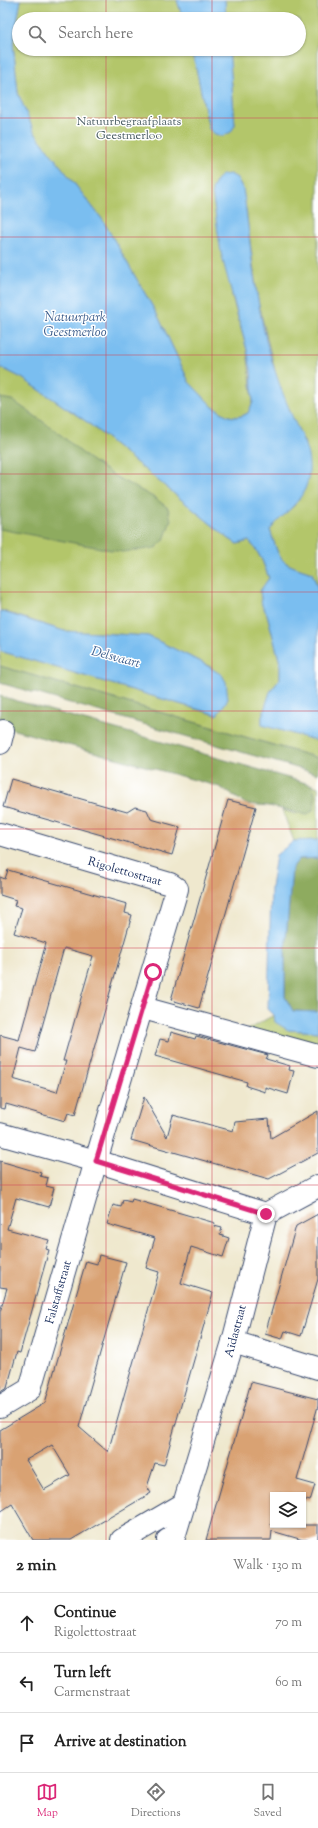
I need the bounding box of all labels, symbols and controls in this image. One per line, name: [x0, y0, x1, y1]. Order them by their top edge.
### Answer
search box: [12, 12, 306, 56]
icon: search: [26, 23, 48, 45]
text: Search here: [58, 24, 133, 45]
park label: Natuurbegraafplaats Geestmerloo: [77, 113, 182, 145]
water label: Natuurpark Geestmerloo: [44, 309, 107, 342]
water label: Delsvaart: [89, 643, 142, 673]
street label: Rigolettostraat: [86, 853, 164, 891]
route start: [144, 963, 162, 981]
route end: [257, 1205, 275, 1223]
street label: Falstaffstraat: [41, 1258, 77, 1326]
street label: Aïdastraat: [220, 1303, 252, 1360]
map controls: [270, 1492, 306, 1528]
button: layers: [270, 1492, 306, 1528]
text: 2 min: [16, 1554, 57, 1578]
text: Walk · 130 m: [233, 1557, 302, 1575]
text: Continue: [54, 1603, 116, 1624]
icon: ahead: [16, 1612, 38, 1634]
text: 70 m: [275, 1614, 302, 1632]
text: Rigolettostraat: [54, 1624, 137, 1642]
text: Turn left: [54, 1663, 111, 1684]
icon: left: [16, 1672, 38, 1694]
text: 60 m: [275, 1674, 302, 1692]
text: Carmenstraat: [54, 1684, 130, 1702]
icon: arrive: [16, 1732, 38, 1754]
text: Arrive at destination: [54, 1732, 187, 1753]
tab: Map: [36, 1781, 58, 1821]
tab: Directions: [131, 1781, 181, 1821]
tab: Saved: [253, 1781, 282, 1821]

